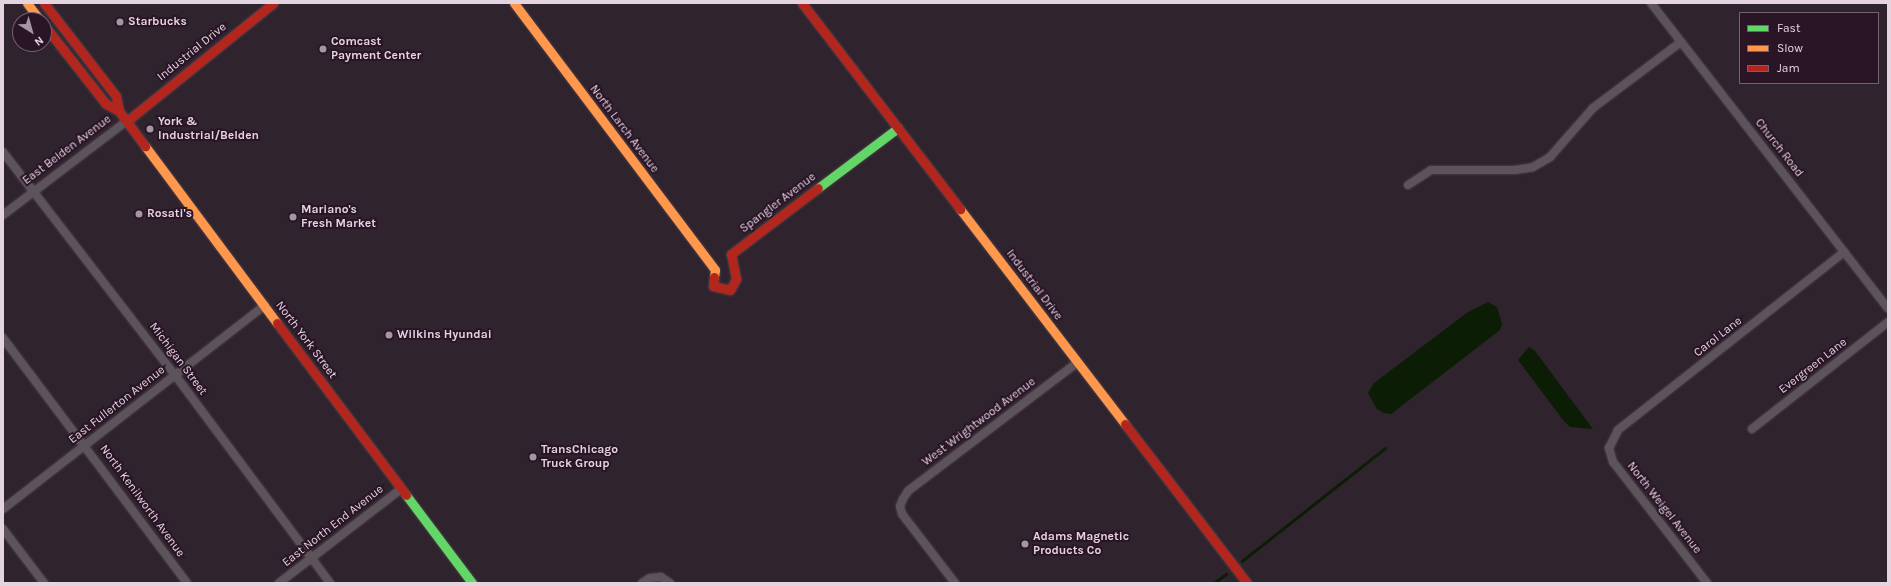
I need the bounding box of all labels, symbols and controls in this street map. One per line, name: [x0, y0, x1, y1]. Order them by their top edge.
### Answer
north arrow: [12, 12, 52, 52]
legend: [1739, 12, 1879, 84]
place label: Starbucks: [128, 15, 187, 29]
marker: Starbucks: [115, 17, 125, 27]
street label: Industrial Drive: [155, 20, 229, 84]
text: Fast: [1777, 21, 1800, 35]
text: N: [32, 34, 46, 49]
place label: Comcast Payment Center: [331, 35, 421, 63]
text: Slow: [1777, 41, 1803, 55]
marker: Comcast Payment Center: [318, 44, 328, 54]
text: Jam: [1777, 61, 1800, 75]
street label: North Larch Avenue: [586, 82, 662, 176]
street label: East Belden Avenue: [20, 112, 114, 188]
place label: York & Industrial/Belden: [158, 115, 259, 143]
street label: Church Road: [1752, 116, 1806, 180]
marker: York & Industrial/Belden: [145, 124, 155, 134]
street label: Spangler Avenue: [737, 170, 819, 236]
place label: Mariano's Fresh Market: [301, 203, 376, 231]
place label: Rosati's: [147, 207, 192, 221]
marker: Rosati's: [134, 209, 144, 219]
marker: Mariano's Fresh Market: [288, 212, 298, 222]
street label: Industrial Drive: [1003, 247, 1065, 323]
street label: North York Street: [272, 299, 340, 381]
street label: Carol Lane: [1691, 314, 1745, 360]
street label: Michigan Street: [146, 320, 210, 398]
place label: Wilkins Hyundai: [397, 328, 492, 342]
marker: Wilkins Hyundai: [384, 330, 394, 340]
street label: Evergreen Lane: [1776, 335, 1850, 397]
street label: East Fullerton Avenue: [66, 363, 168, 447]
street label: West Wrightwood Avenue: [919, 375, 1039, 469]
street label: North Kenilworth Avenue: [96, 442, 188, 560]
place label: TransChicago Truck Group: [541, 443, 618, 471]
marker: TransChicago Truck Group: [528, 452, 538, 462]
street label: North Weigel Avenue: [1624, 459, 1704, 557]
street label: East North End Avenue: [280, 482, 386, 570]
place label: Adams Magnetic Products Co: [1033, 530, 1129, 558]
marker: Adams Magnetic Products Co: [1020, 539, 1030, 549]

